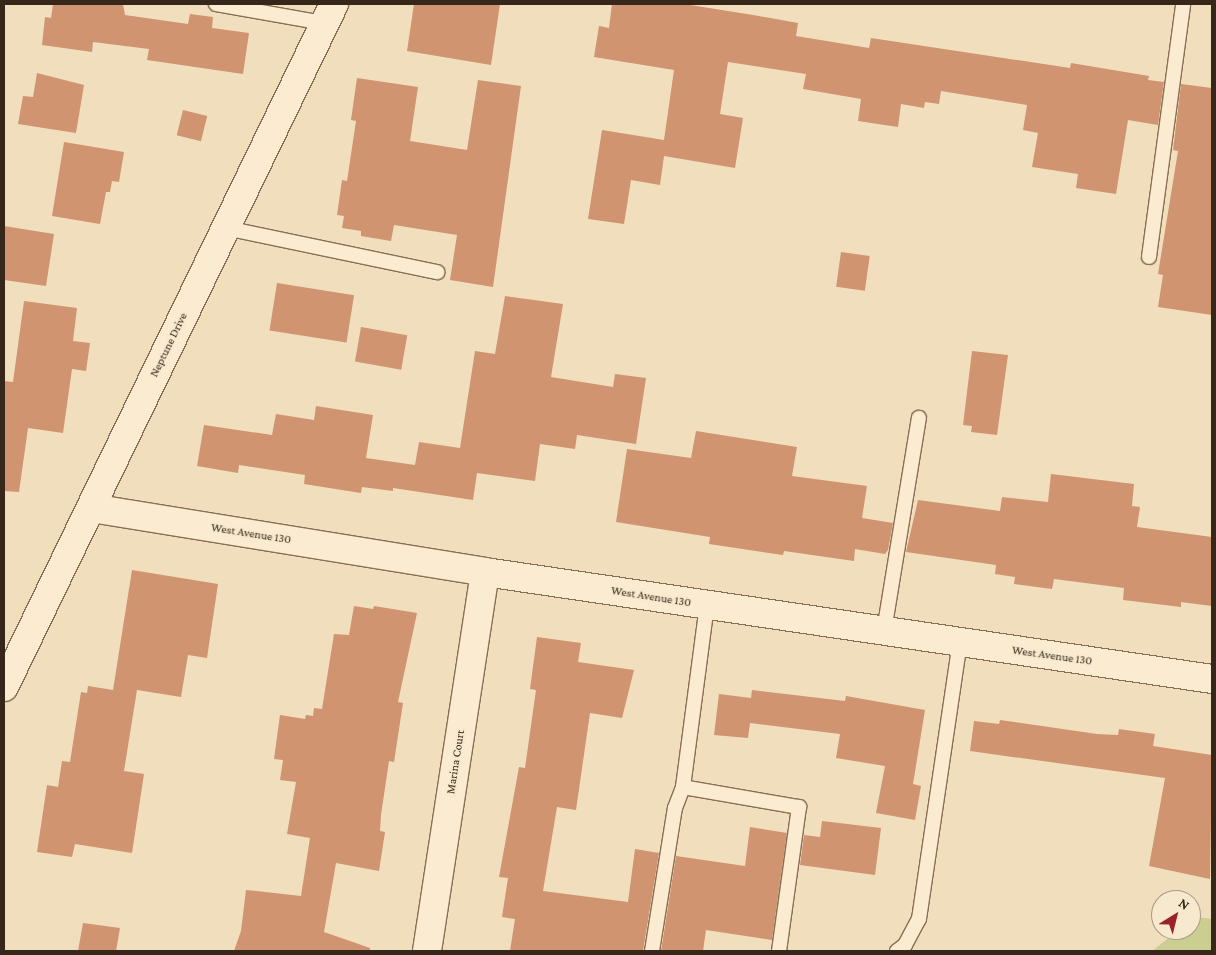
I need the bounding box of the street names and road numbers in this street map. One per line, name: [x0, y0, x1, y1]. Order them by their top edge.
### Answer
street label: Neptune Drive: [147, 310, 191, 380]
street label: West Avenue 130: [210, 521, 292, 547]
street label: West Avenue 130: [610, 584, 692, 610]
street label: West Avenue 130: [1011, 643, 1093, 669]
street label: Marina Court: [444, 729, 468, 795]

